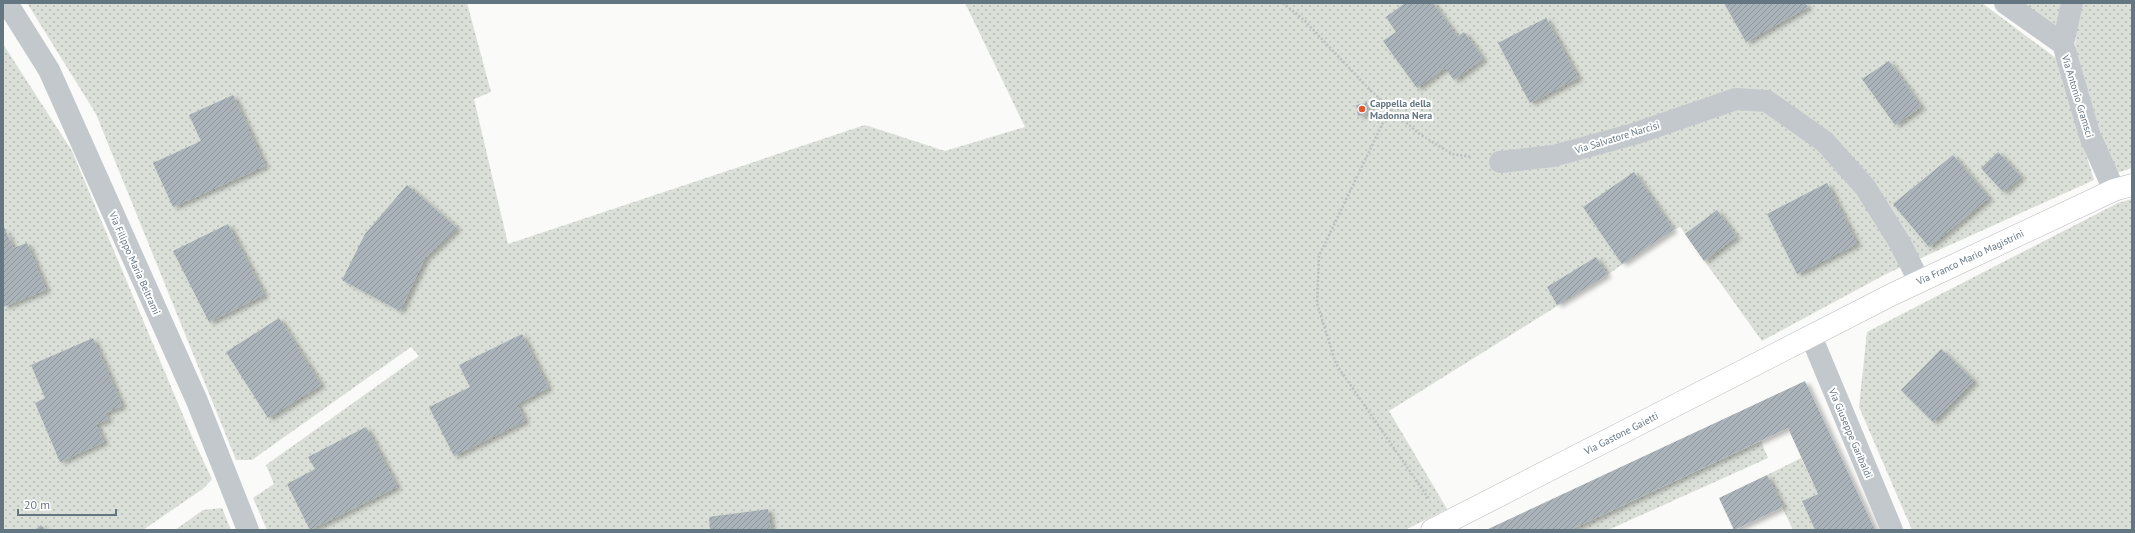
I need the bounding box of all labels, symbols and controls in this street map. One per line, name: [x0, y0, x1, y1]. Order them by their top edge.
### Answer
street label: Via Antonio Gramsci: [2058, 52, 2096, 139]
place label: Cappella della Madonna Nera: [1370, 97, 1432, 122]
marker: Cappella della Madonna Nera: [1357, 104, 1367, 114]
street label: Via Salvatore Narcisi: [1572, 118, 1661, 157]
street label: Via Filippo Maria Beltrami: [106, 209, 163, 317]
street label: Via Franco Mario Magistrini: [1914, 227, 2026, 288]
street label: Via Giuseppe Garibaldi: [1825, 385, 1875, 480]
street label: Via Gastone Gaietti: [1581, 409, 1660, 458]
scale bar: [18, 491, 116, 517]
text: 20 m: [24, 497, 50, 512]

